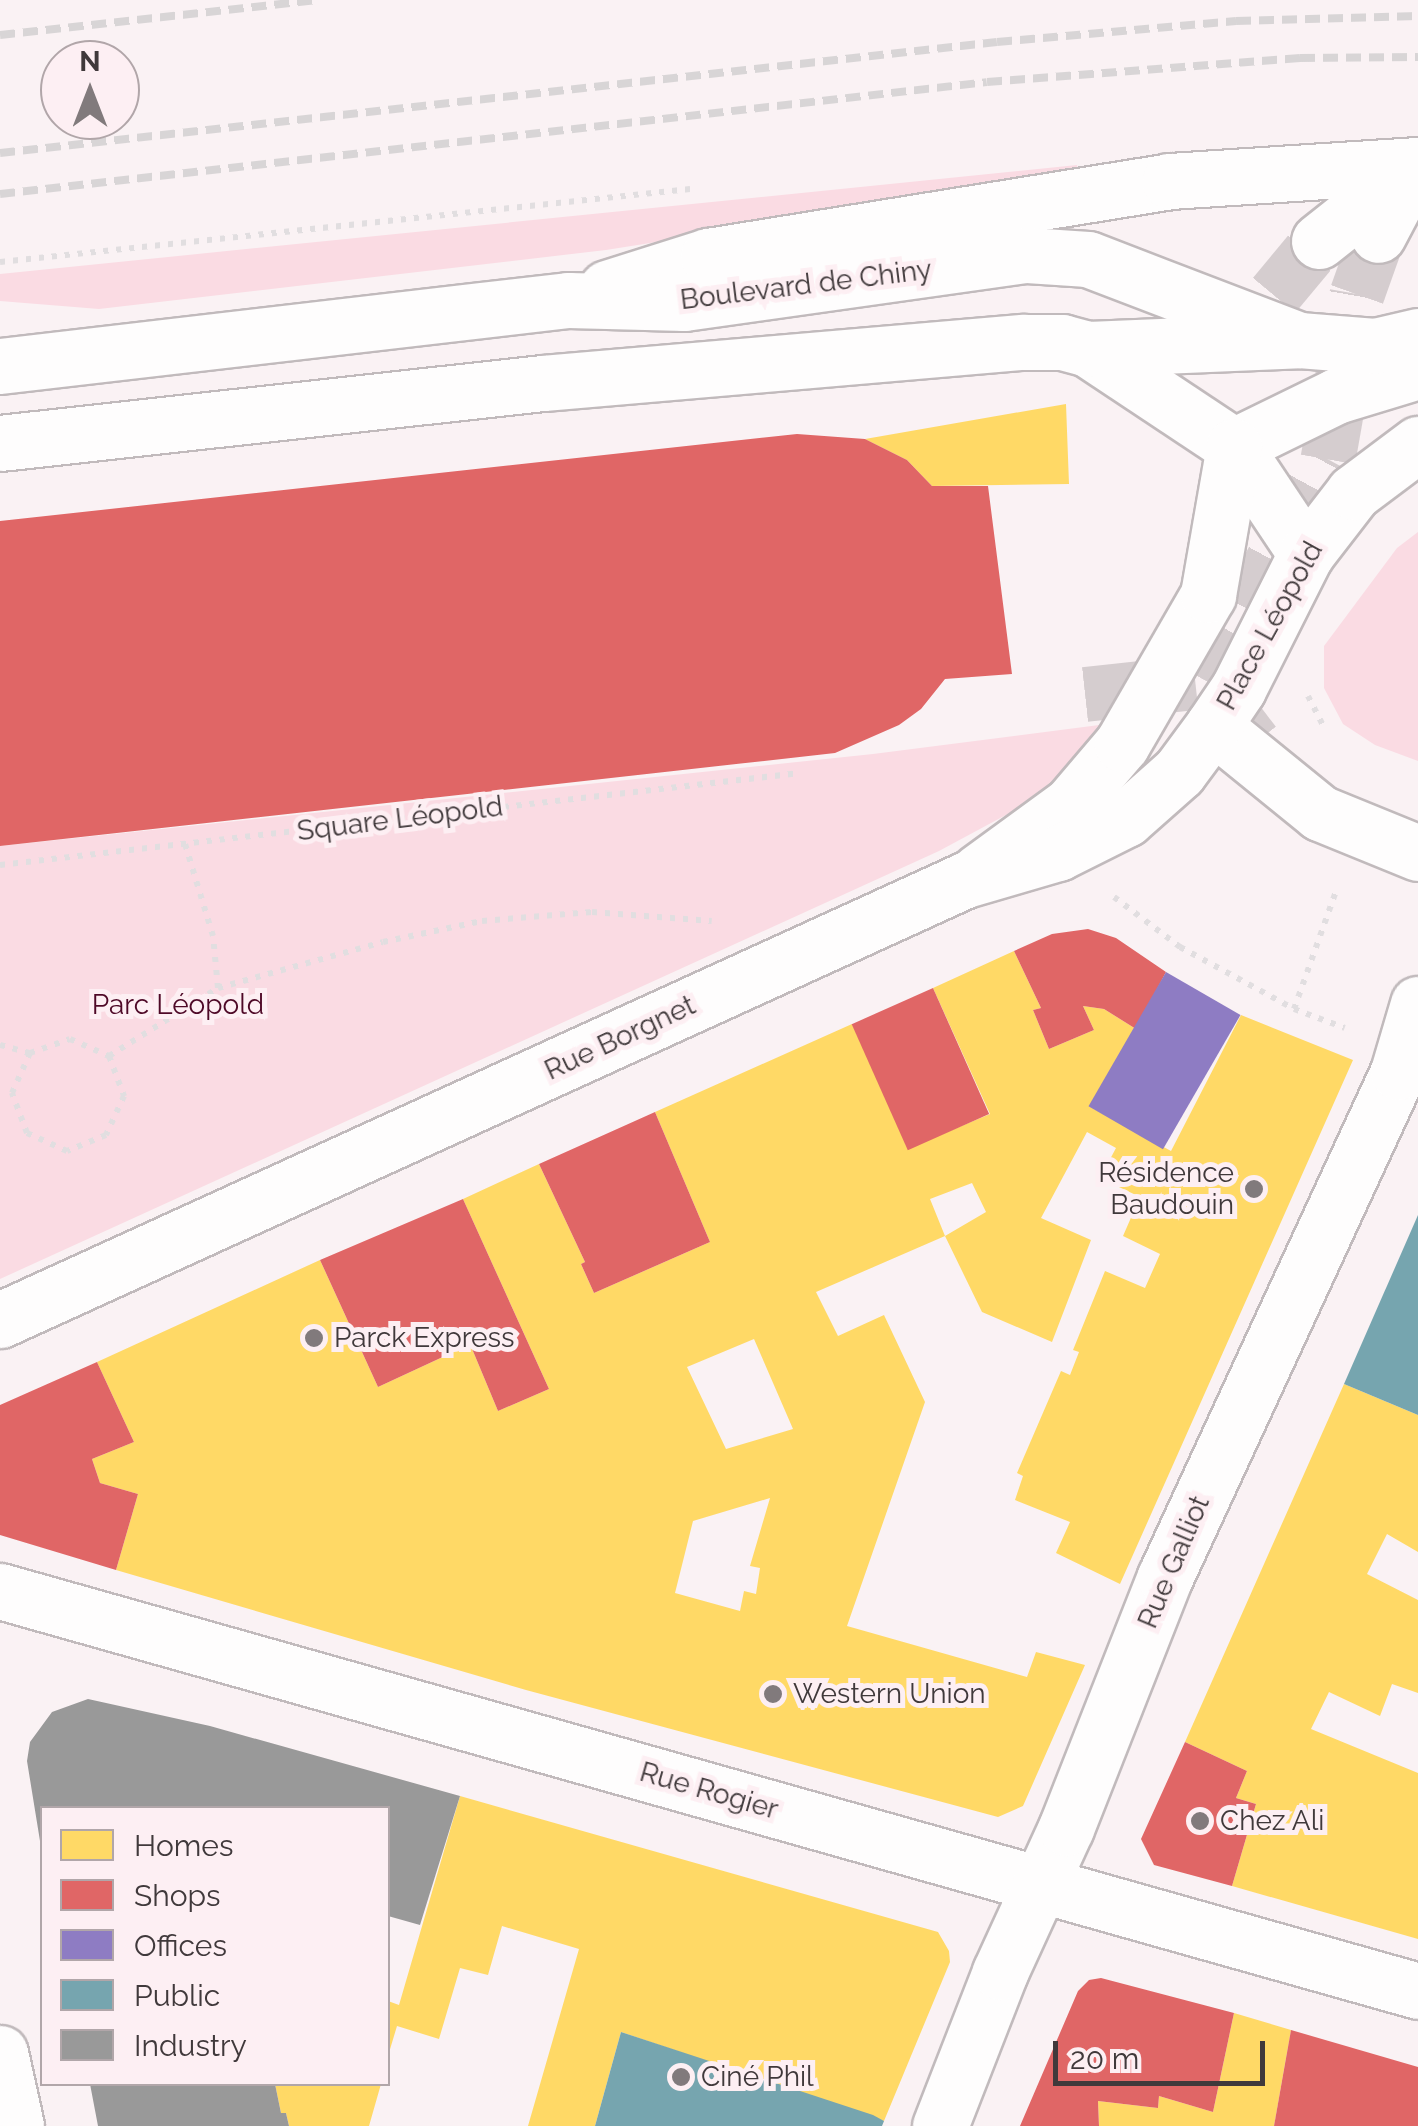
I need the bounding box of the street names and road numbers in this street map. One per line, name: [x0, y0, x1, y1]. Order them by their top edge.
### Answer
street label: Boulevard de Chiny: [678, 253, 934, 317]
street label: Place Léopold: [1210, 536, 1330, 716]
street label: Square Léopold: [295, 790, 505, 848]
street label: Rue Borgnet: [539, 988, 701, 1088]
street label: Rue Galliot: [1131, 1491, 1217, 1633]
street label: Rue Rogier: [636, 1755, 782, 1827]

